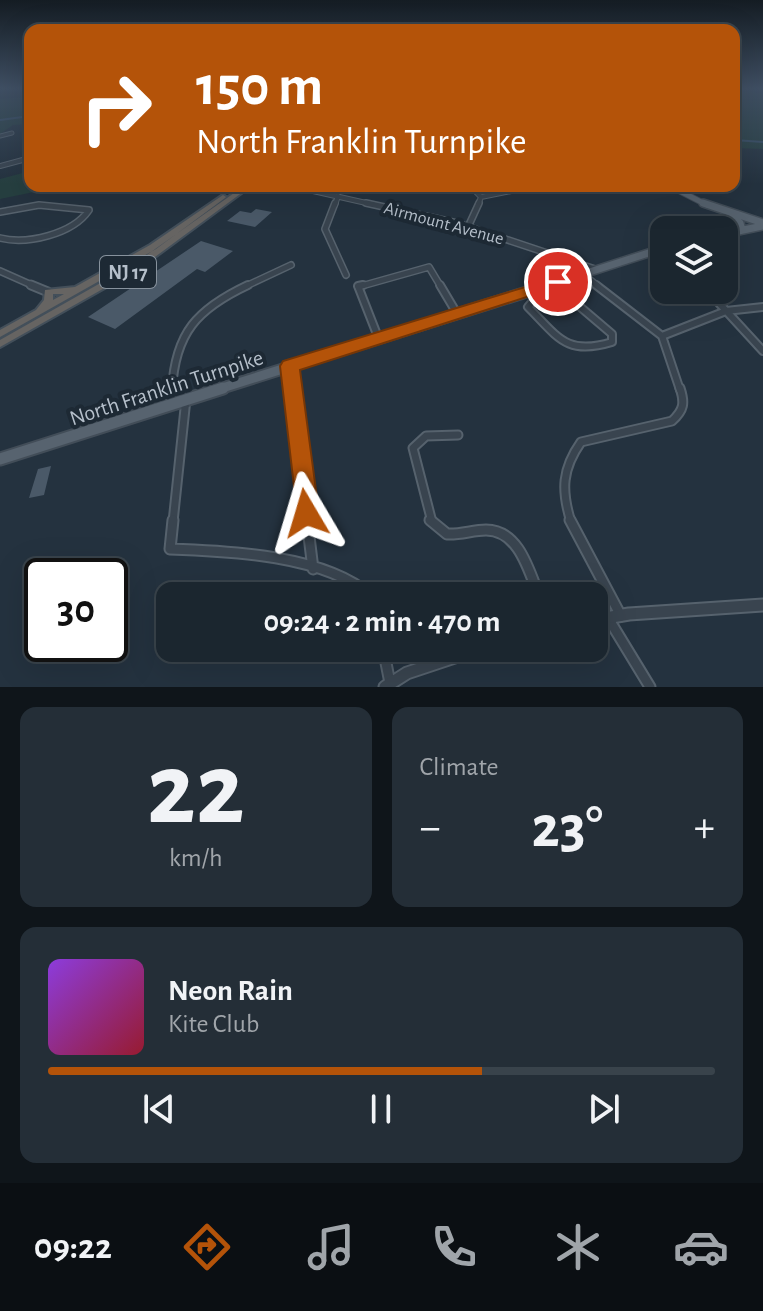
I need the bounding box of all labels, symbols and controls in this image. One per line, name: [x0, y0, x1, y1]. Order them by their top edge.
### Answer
icon: right: [64, 56, 168, 160]
text: 150 m: [196, 59, 323, 115]
text: North Franklin Turnpike: [196, 124, 527, 160]
street label: Airmount Avenue: [382, 199, 506, 249]
map controls: [650, 216, 738, 304]
button: layers: [650, 216, 738, 304]
pin: [524, 248, 592, 316]
road number: NJ 17: [100, 256, 156, 288]
icon: arrive: [536, 260, 580, 304]
street label: North Franklin Turnpike: [67, 346, 266, 430]
position arrow: [264, 471, 348, 555]
speed limit sign: 30: [24, 558, 128, 662]
text: 09:24 · 2 min · 470 m: [263, 607, 501, 637]
text: 22: [147, 739, 245, 843]
text: Climate: [420, 754, 498, 780]
text: 23°: [531, 798, 603, 858]
text: −: [420, 806, 441, 850]
text: +: [694, 806, 715, 850]
text: km/h: [169, 845, 223, 871]
text: Neon Rain: [168, 976, 293, 1006]
text: Kite Club: [168, 1011, 259, 1037]
icon: previous: [137, 1087, 181, 1131]
icon: pause: [359, 1087, 403, 1131]
icon: next: [582, 1087, 626, 1131]
icon: directions: [179, 1219, 235, 1275]
icon: music: [303, 1219, 359, 1275]
icon: phone: [426, 1219, 482, 1275]
icon: climate: [550, 1219, 606, 1275]
icon: car: [673, 1219, 729, 1275]
text: 09:22: [34, 1229, 112, 1265]

